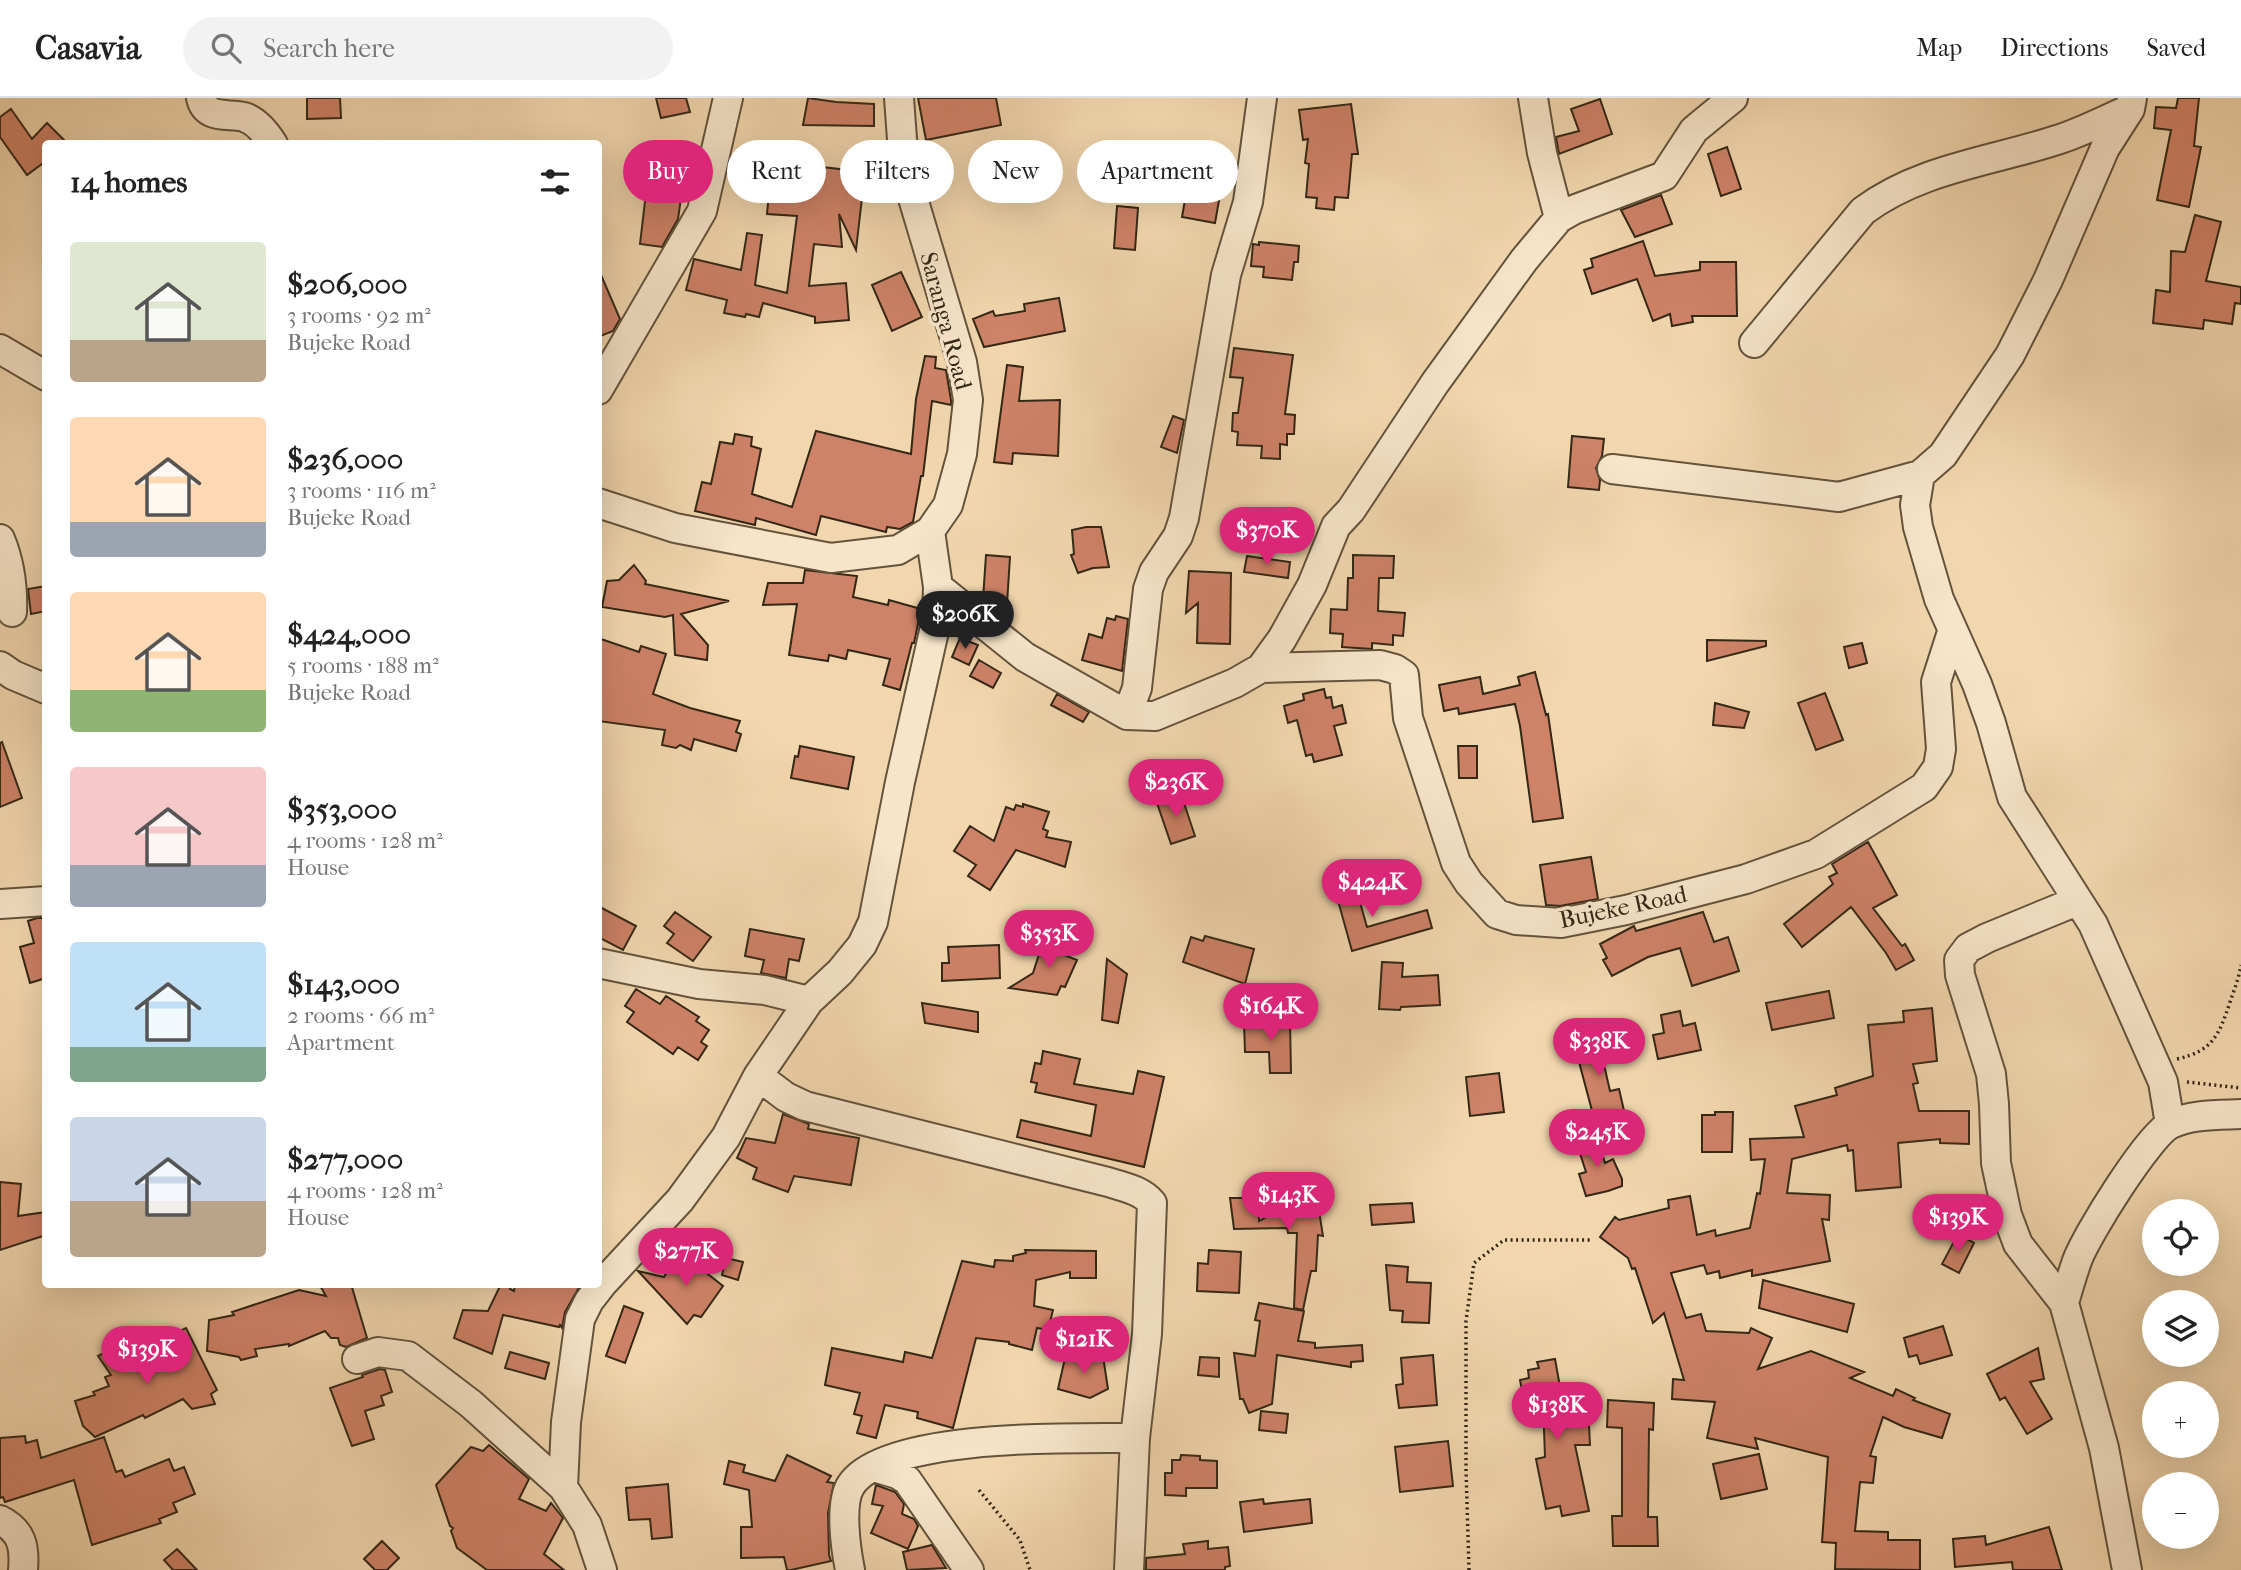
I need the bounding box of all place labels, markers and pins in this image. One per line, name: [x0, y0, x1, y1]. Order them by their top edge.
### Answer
pin: $370K: [1218, 508, 1316, 567]
pin: $206K: [916, 592, 1014, 651]
pin: $236K: [1127, 760, 1225, 819]
pin: $424K: [1323, 860, 1421, 919]
pin: $353K: [1000, 910, 1098, 970]
pin: $164K: [1222, 984, 1320, 1043]
pin: $338K: [1550, 1018, 1648, 1078]
pin: $245K: [1548, 1110, 1646, 1169]
pin: $143K: [1239, 1172, 1337, 1232]
pin: $139K: [1909, 1194, 2007, 1254]
pin: $277K: [637, 1228, 735, 1288]
pin: $121K: [1035, 1316, 1133, 1376]
pin: $139K: [98, 1326, 196, 1386]
pin: $138K: [1508, 1382, 1606, 1442]

